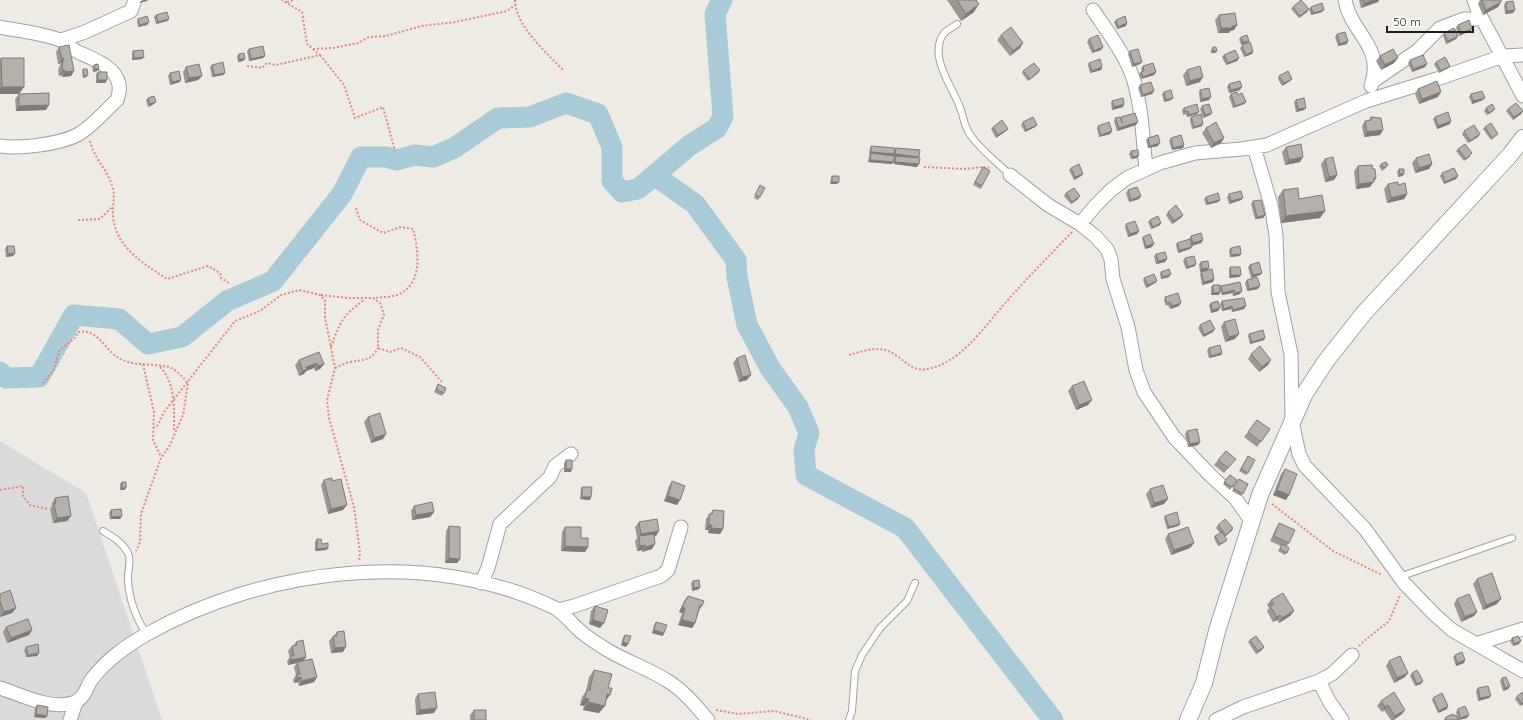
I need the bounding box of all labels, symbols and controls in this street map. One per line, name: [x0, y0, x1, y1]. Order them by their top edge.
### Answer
scale bar: [1387, 8, 1473, 34]
text: 50 m: [1393, 14, 1421, 29]

